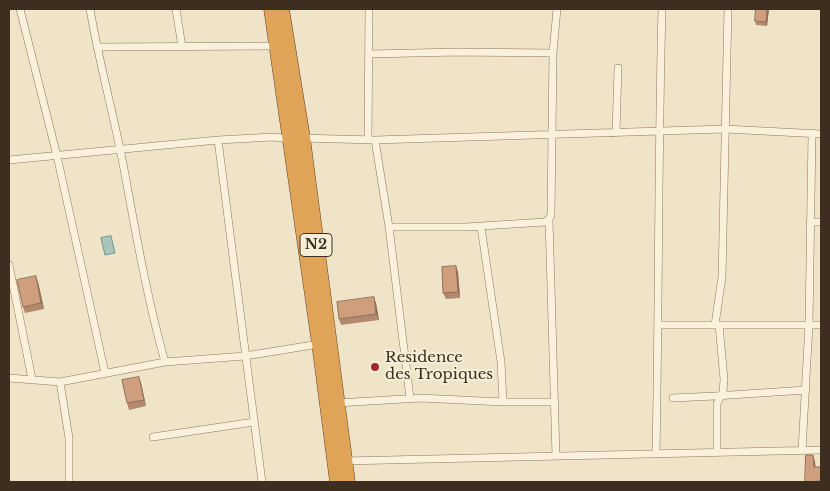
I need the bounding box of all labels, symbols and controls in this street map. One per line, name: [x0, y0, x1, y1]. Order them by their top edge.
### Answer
road number: N2: [300, 234, 332, 256]
place label: Residence des Tropiques: [385, 349, 493, 384]
marker: Residence des Tropiques: [369, 361, 381, 373]

